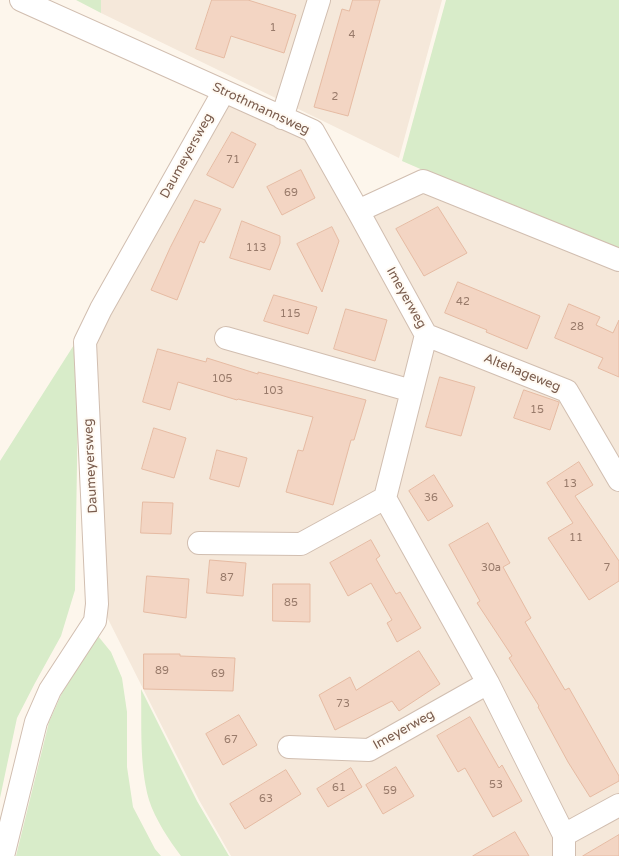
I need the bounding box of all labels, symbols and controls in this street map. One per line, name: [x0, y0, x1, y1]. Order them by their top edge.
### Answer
house number: 1: [270, 21, 276, 35]
house number: 4: [349, 28, 355, 42]
street label: Strothmannsweg: [210, 80, 312, 138]
house number: 2: [332, 90, 338, 104]
street label: Daumeyersweg: [157, 111, 217, 201]
house number: 71: [226, 153, 240, 167]
house number: 69: [284, 186, 298, 200]
house number: 113: [246, 241, 266, 255]
street label: Imeyerweg: [383, 265, 429, 331]
house number: 42: [456, 295, 470, 309]
house number: 115: [280, 307, 300, 321]
house number: 28: [570, 320, 584, 334]
street label: Altehageweg: [481, 350, 563, 396]
house number: 105: [212, 372, 232, 386]
house number: 103: [263, 384, 283, 398]
house number: 15: [530, 403, 544, 417]
street label: Daumeyersweg: [81, 418, 101, 514]
house number: 13: [563, 477, 577, 491]
house number: 36: [424, 491, 438, 505]
house number: 11: [569, 531, 583, 545]
house number: 30a: [481, 561, 501, 575]
house number: 7: [604, 561, 610, 575]
house number: 87: [220, 571, 234, 585]
house number: 85: [284, 596, 298, 610]
house number: 89: [155, 664, 169, 678]
house number: 69: [211, 667, 225, 681]
house number: 73: [336, 697, 350, 711]
street label: Imeyerweg: [371, 707, 437, 753]
house number: 67: [224, 733, 238, 747]
house number: 53: [489, 778, 503, 792]
house number: 61: [332, 781, 346, 795]
house number: 59: [383, 784, 397, 798]
house number: 63: [259, 792, 273, 806]

